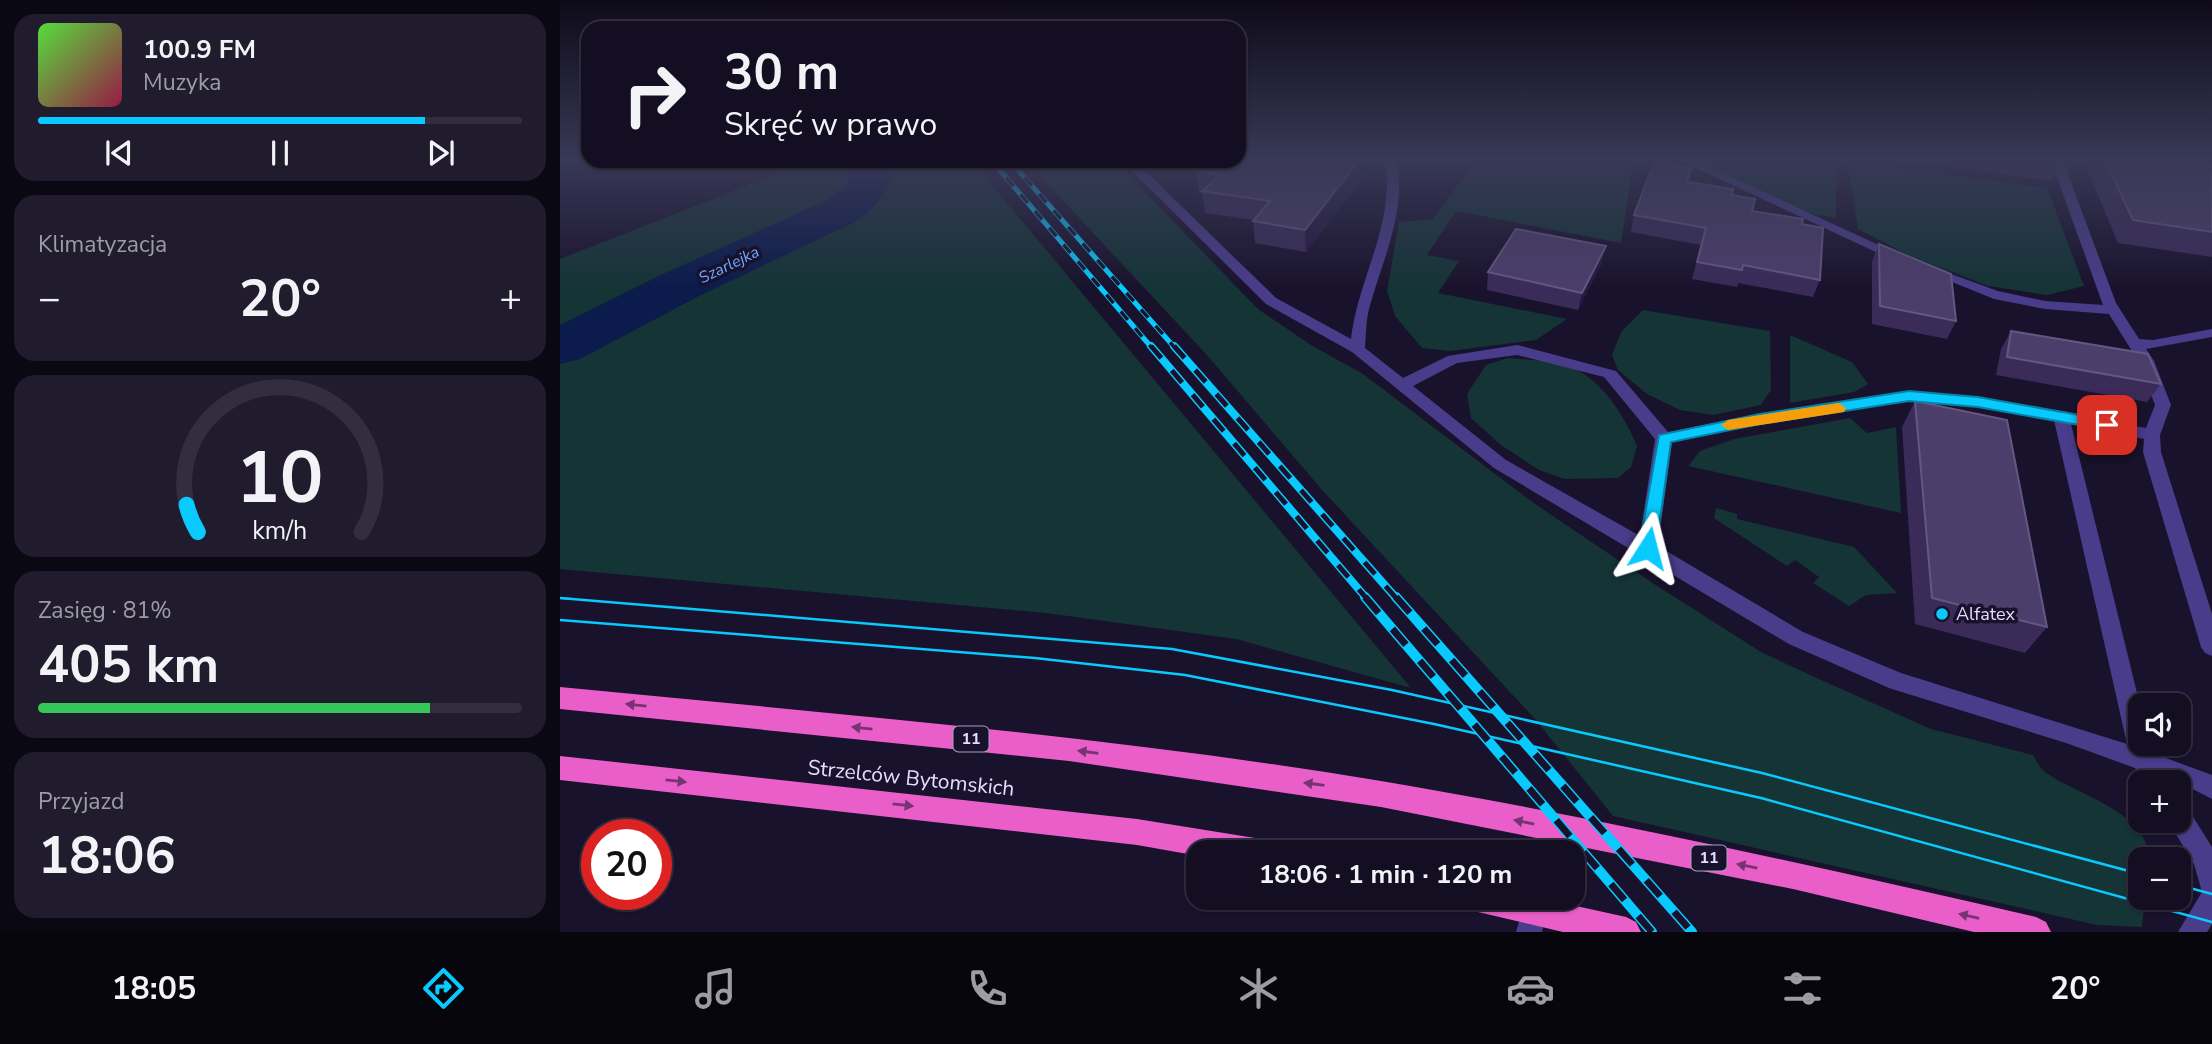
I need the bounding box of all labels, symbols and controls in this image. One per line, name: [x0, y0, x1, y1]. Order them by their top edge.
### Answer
text: 100.9 FM: [143, 32, 256, 67]
text: 30 m: [724, 39, 839, 106]
icon: right: [609, 49, 700, 140]
text: Muzyka: [143, 67, 221, 98]
text: Skręć w prawo: [724, 103, 937, 146]
icon: previous: [100, 134, 138, 172]
icon: pause: [261, 134, 299, 172]
icon: next: [422, 134, 460, 172]
text: Klimatyzacja: [38, 229, 167, 260]
water label: Szarlejka: [695, 241, 763, 289]
text: 20°: [239, 263, 321, 334]
text: −: [38, 273, 61, 324]
text: +: [499, 273, 522, 324]
pin: [2077, 395, 2137, 455]
icon: arrive: [2088, 406, 2126, 444]
text: 10: [236, 428, 324, 528]
position arrow: [1611, 511, 1685, 585]
text: km/h: [252, 514, 308, 548]
text: Zasięg · 81%: [38, 595, 172, 626]
place label: Alfatex: [1956, 602, 2015, 626]
marker: Alfatex: [1934, 606, 1950, 622]
text: 405 km: [38, 629, 219, 700]
map controls: [2128, 693, 2191, 910]
button: sound: [2128, 693, 2191, 756]
one-way arrow: [625, 700, 647, 711]
one-way arrow: [851, 722, 873, 733]
road number: 11: [954, 726, 988, 752]
one-way arrow: [1077, 746, 1099, 757]
street label: Strzelców Bytomskich: [806, 753, 1016, 803]
button: +: [2128, 770, 2191, 833]
one-way arrow: [666, 776, 688, 787]
one-way arrow: [1303, 778, 1325, 789]
text: Przyjazd: [38, 786, 124, 817]
one-way arrow: [892, 799, 914, 810]
one-way arrow: [1513, 816, 1535, 827]
speed limit sign: 20: [581, 819, 672, 910]
text: 18:06: [38, 820, 176, 891]
road number: 11: [1692, 846, 1726, 870]
button: −: [2128, 847, 2191, 910]
text: 18:06 · 1 min · 120 m: [1259, 857, 1512, 892]
one-way arrow: [1736, 860, 1758, 871]
one-way arrow: [1958, 911, 1980, 922]
icon: directions: [419, 964, 468, 1013]
icon: music: [691, 964, 740, 1013]
icon: phone: [963, 964, 1012, 1013]
icon: climate: [1234, 964, 1283, 1013]
icon: car: [1506, 964, 1555, 1013]
icon: filters: [1778, 964, 1827, 1013]
text: 18:05: [111, 967, 196, 1010]
text: 20°: [2050, 967, 2100, 1010]

